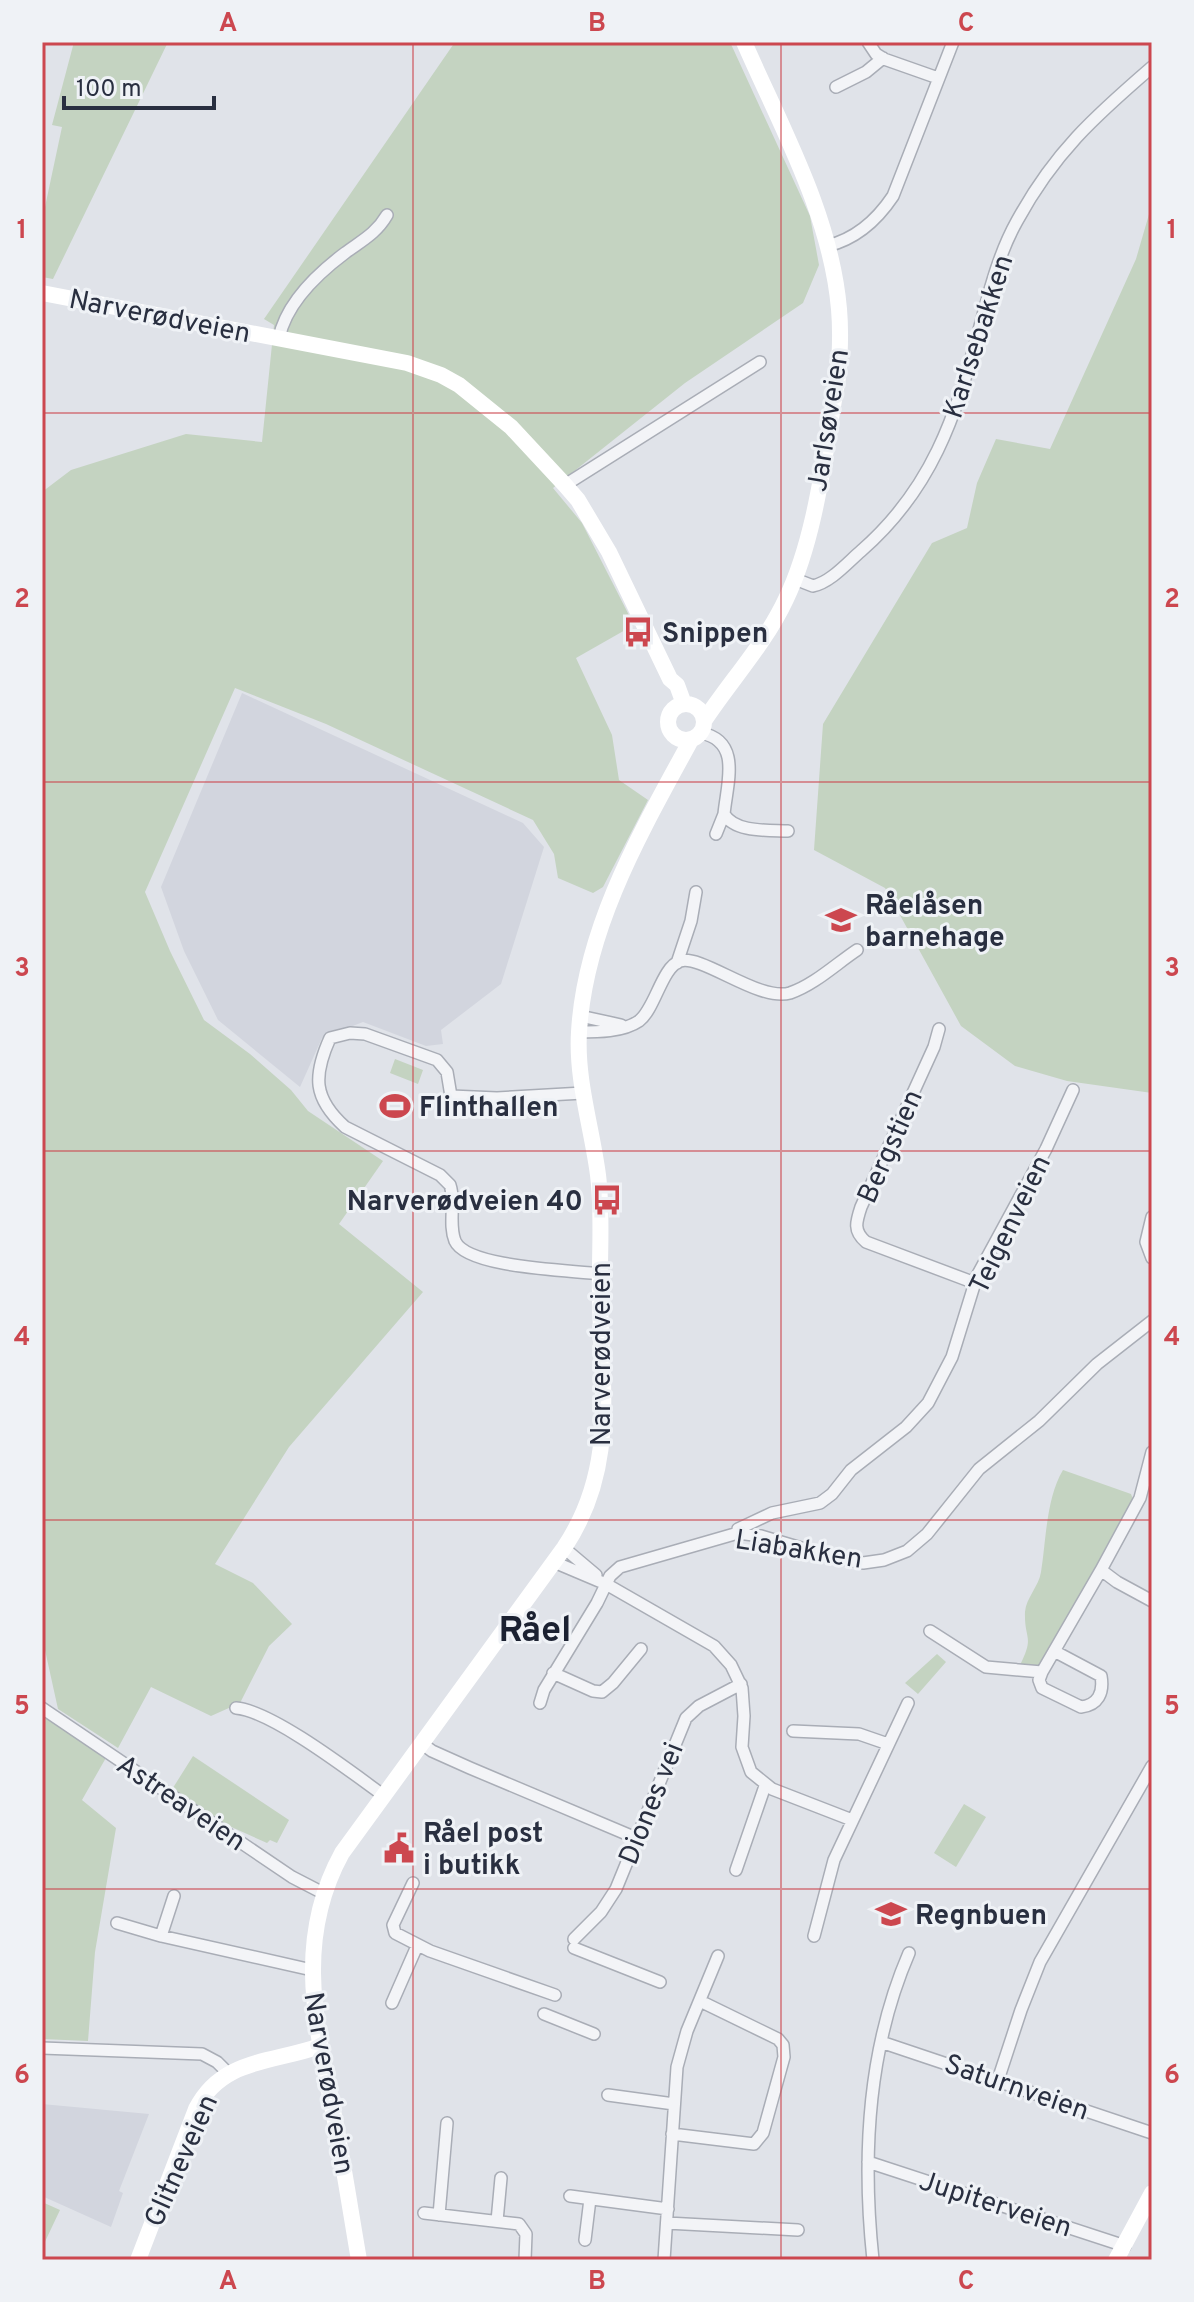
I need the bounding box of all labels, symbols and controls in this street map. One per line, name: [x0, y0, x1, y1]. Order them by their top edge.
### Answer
text: A: [219, 8, 237, 41]
text: B: [588, 8, 606, 41]
text: C: [958, 8, 974, 41]
scale bar: [64, 60, 214, 110]
text: 100 m: [76, 75, 142, 105]
text: 1: [17, 215, 27, 248]
text: 1: [1167, 215, 1177, 248]
street label: Karlsebakken: [936, 251, 1023, 423]
street label: Narverødveien: [66, 283, 253, 353]
street label: Jarlsøveien: [801, 346, 859, 495]
text: 2: [14, 584, 30, 617]
text: 2: [1164, 584, 1180, 617]
bus stop icon: Snippen: [621, 615, 655, 649]
place label: Snippen: [662, 617, 768, 653]
place label: Råelåsen barnehage: [865, 889, 1004, 957]
school or university icon: Råelåsen barnehage: [824, 903, 858, 937]
text: 3: [14, 953, 30, 986]
text: 3: [1164, 953, 1180, 986]
street label: Bergstien: [851, 1085, 933, 1210]
sports icon: Flinthallen: [378, 1089, 412, 1123]
place label: Flinthallen: [419, 1091, 559, 1127]
street label: Teigenveien: [963, 1150, 1061, 1301]
bus stop icon: Narverødveien 40: [590, 1183, 624, 1217]
place label: Narverødveien 40: [347, 1185, 583, 1221]
street label: Narverødveien: [585, 1262, 621, 1446]
text: 4: [14, 1322, 30, 1355]
text: 4: [1164, 1322, 1180, 1355]
street label: Liabakken: [732, 1523, 865, 1579]
district label: Råel: [498, 1609, 572, 1655]
text: 5: [14, 1691, 30, 1724]
text: 5: [1164, 1691, 1180, 1724]
street label: Diones vei: [612, 1738, 694, 1871]
street label: Astreaveien: [109, 1748, 252, 1861]
place label: Råel post i butikk: [423, 1817, 543, 1885]
public building icon: Råel post i butikk: [382, 1831, 416, 1865]
school or university icon: Regnbuen: [874, 1897, 908, 1931]
place label: Regnbuen: [915, 1899, 1047, 1935]
street label: Narverødveien: [293, 1990, 361, 2177]
street label: Saturnveien: [939, 2047, 1093, 2130]
text: 6: [14, 2060, 30, 2093]
text: 6: [1164, 2060, 1180, 2093]
street label: Glitneveien: [138, 2089, 228, 2233]
street label: Jupiterveien: [914, 2164, 1076, 2247]
text: A: [219, 2266, 237, 2299]
text: B: [588, 2266, 606, 2299]
text: C: [958, 2266, 974, 2299]

